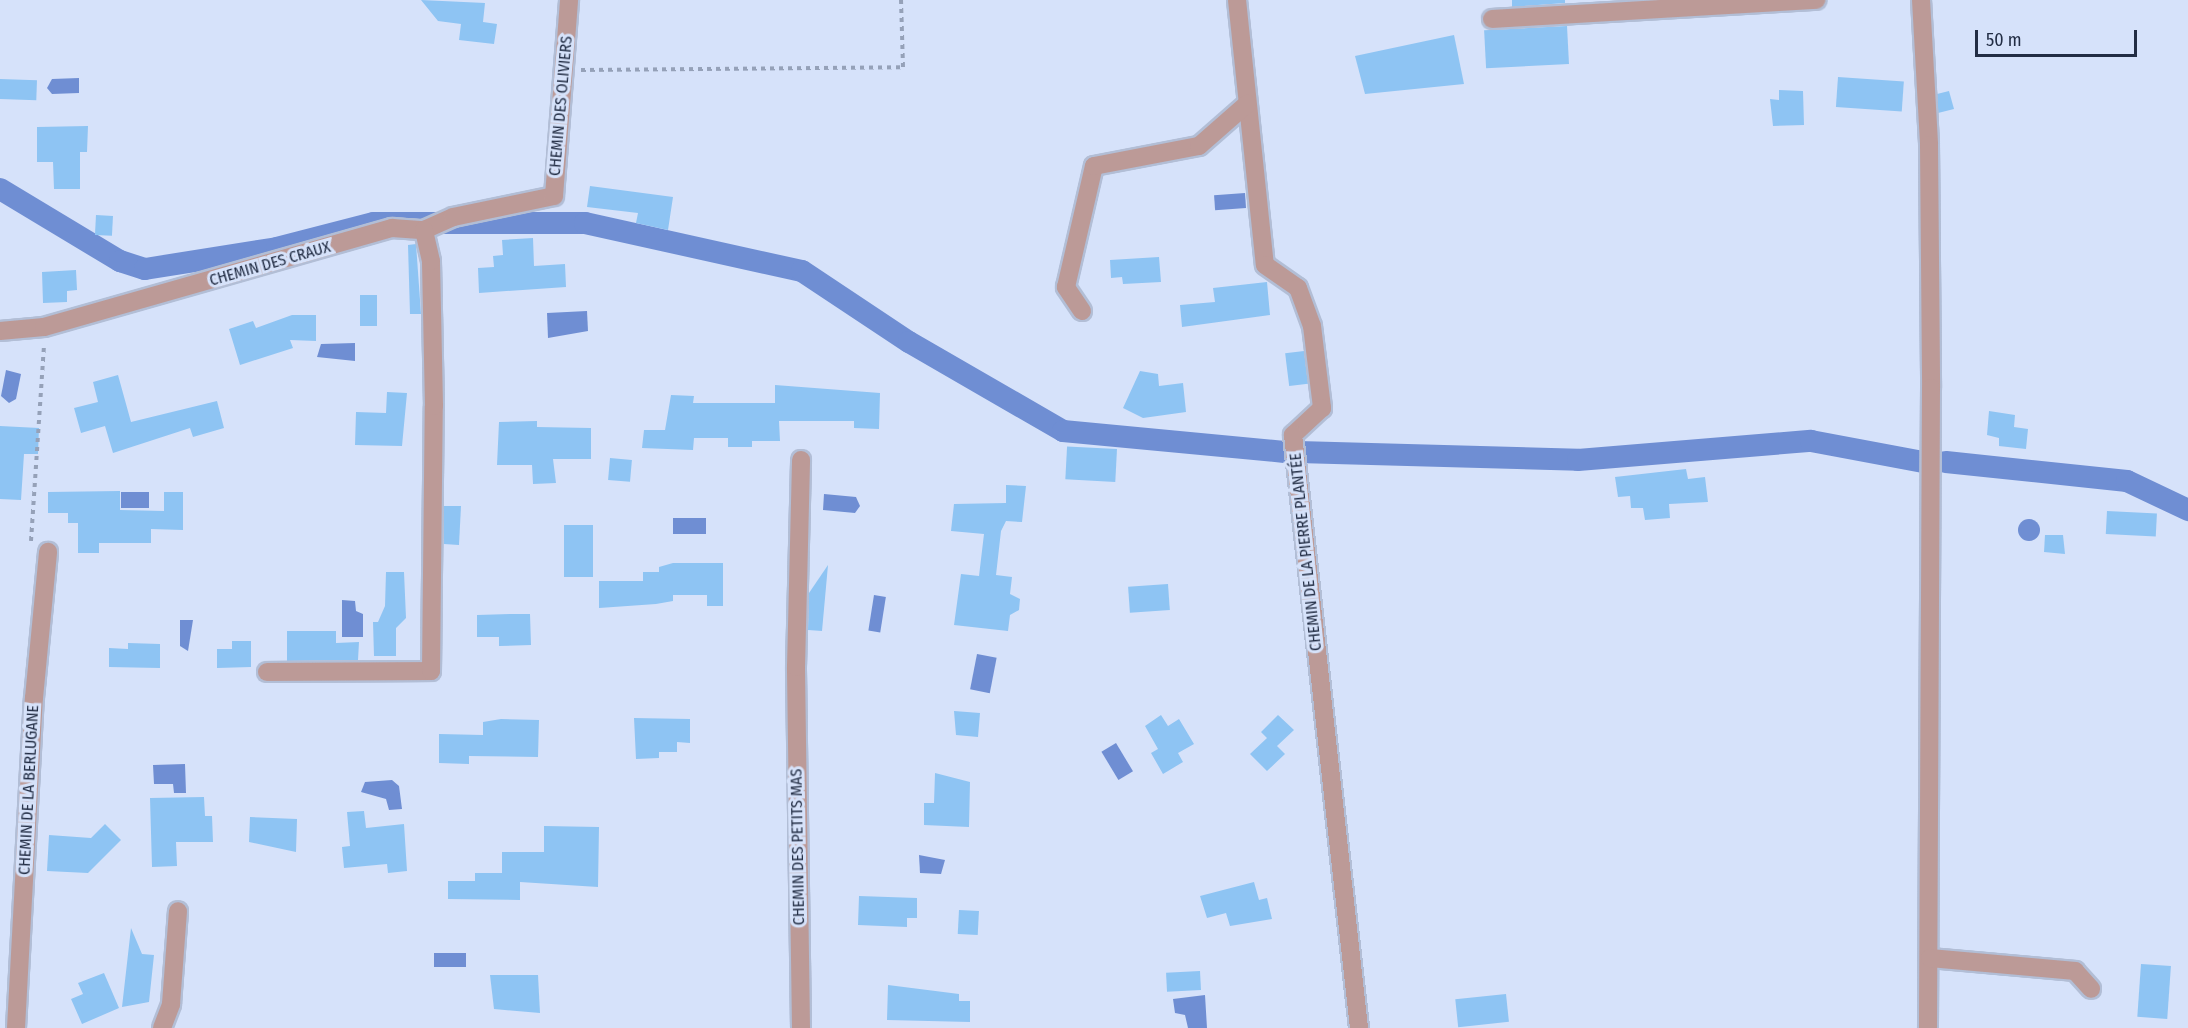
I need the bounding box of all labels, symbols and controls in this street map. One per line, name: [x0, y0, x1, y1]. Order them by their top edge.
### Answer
scale bar: [1978, 18, 2140, 56]
text: 50 m: [1986, 29, 2022, 51]
street label: CHEMIN DES OLIVIERS: [545, 35, 577, 177]
street label: CHEMIN DES CRAUX: [207, 238, 333, 290]
street label: CHEMIN DE LA PIERRE PLANTÉE: [1286, 452, 1326, 652]
street label: CHEMIN DE LA BERLUGANE: [15, 705, 43, 875]
street label: CHEMIN DES PETITS MAS: [787, 769, 809, 925]

